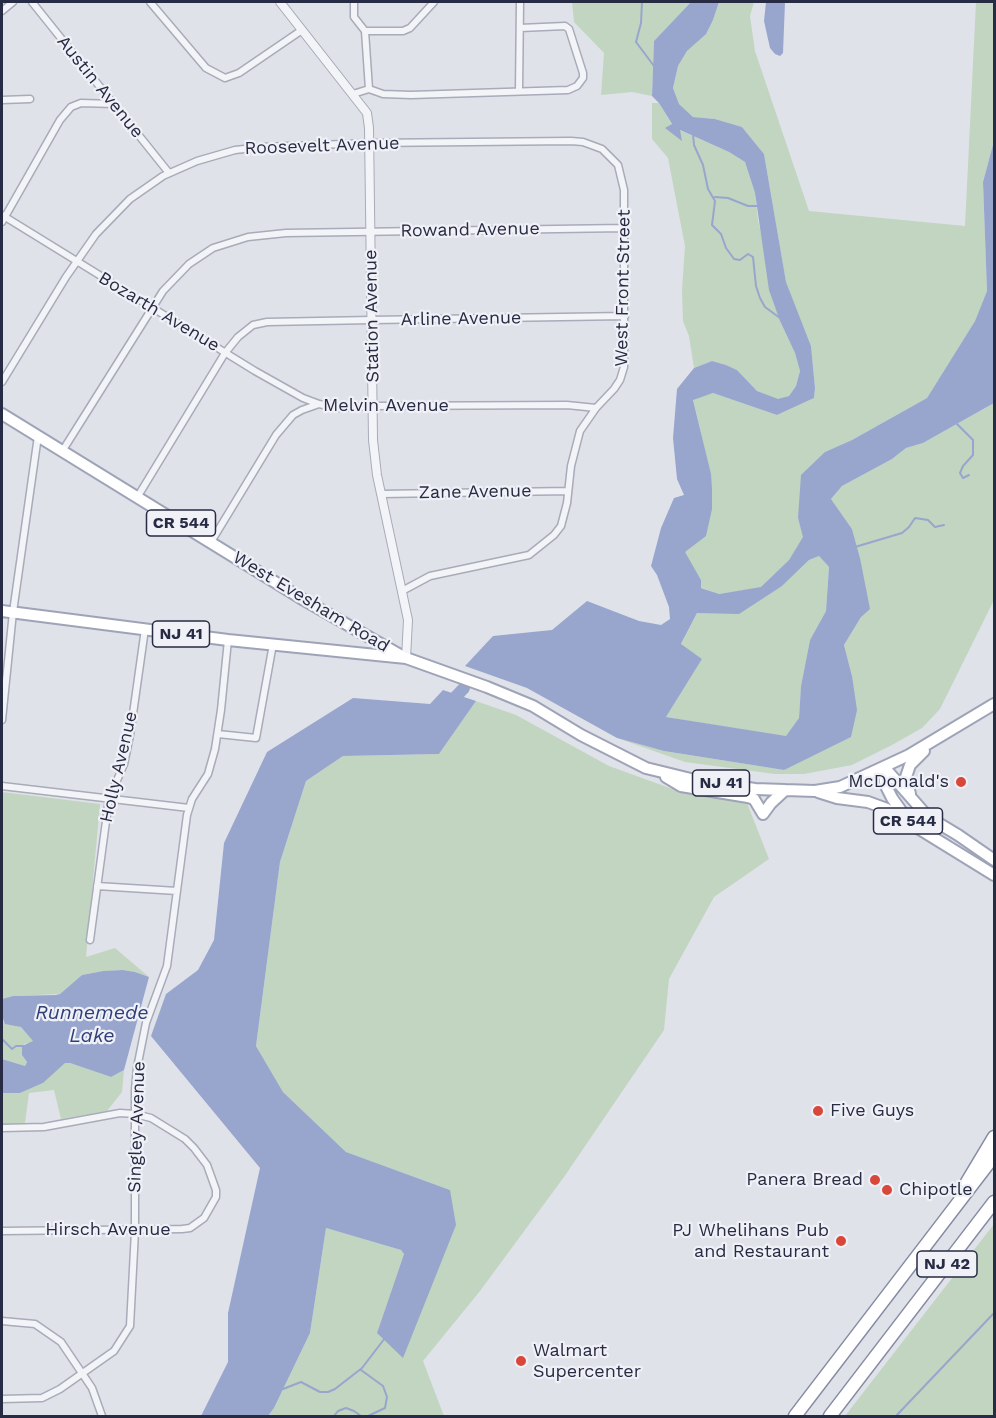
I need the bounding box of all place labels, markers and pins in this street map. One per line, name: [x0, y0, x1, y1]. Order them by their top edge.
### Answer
place label: McDonald's: [848, 771, 949, 793]
marker: McDonald's: [954, 775, 968, 789]
place label: Five Guys: [830, 1100, 914, 1122]
marker: Five Guys: [811, 1104, 825, 1118]
place label: Panera Bread: [746, 1169, 863, 1191]
marker: Panera Bread: [868, 1173, 882, 1187]
place label: Chipotle: [899, 1179, 973, 1201]
marker: Chipotle: [880, 1183, 894, 1197]
place label: PJ Whelihans Pub and Restaurant: [672, 1220, 829, 1262]
marker: PJ Whelihans Pub and Restaurant: [834, 1234, 848, 1248]
place label: Walmart Supercenter: [533, 1340, 641, 1382]
marker: Walmart Supercenter: [514, 1354, 528, 1368]

